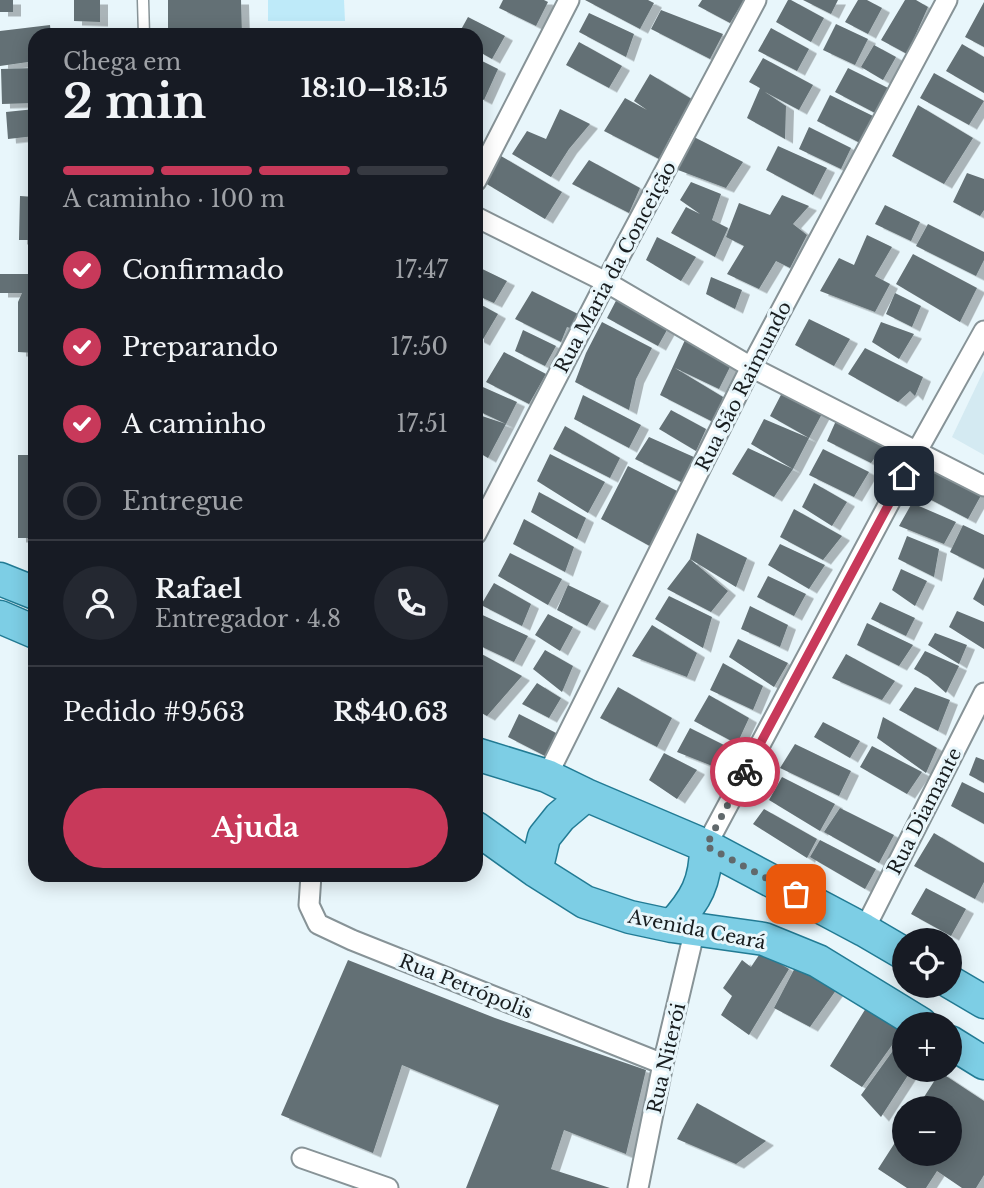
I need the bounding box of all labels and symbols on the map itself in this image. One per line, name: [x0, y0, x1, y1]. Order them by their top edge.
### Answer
street label: Rua Maria da Conceição: [550, 158, 681, 377]
street label: Rua São Raimundo: [691, 297, 796, 475]
pin: [874, 446, 934, 506]
courier: [710, 737, 780, 807]
street label: Rua Diamante: [883, 744, 966, 879]
pin: [766, 864, 826, 924]
street label: Avenida Ceará: [625, 905, 768, 954]
street label: Rua Petrópolis: [396, 949, 536, 1024]
street label: Rua Niterói: [643, 1000, 690, 1116]

